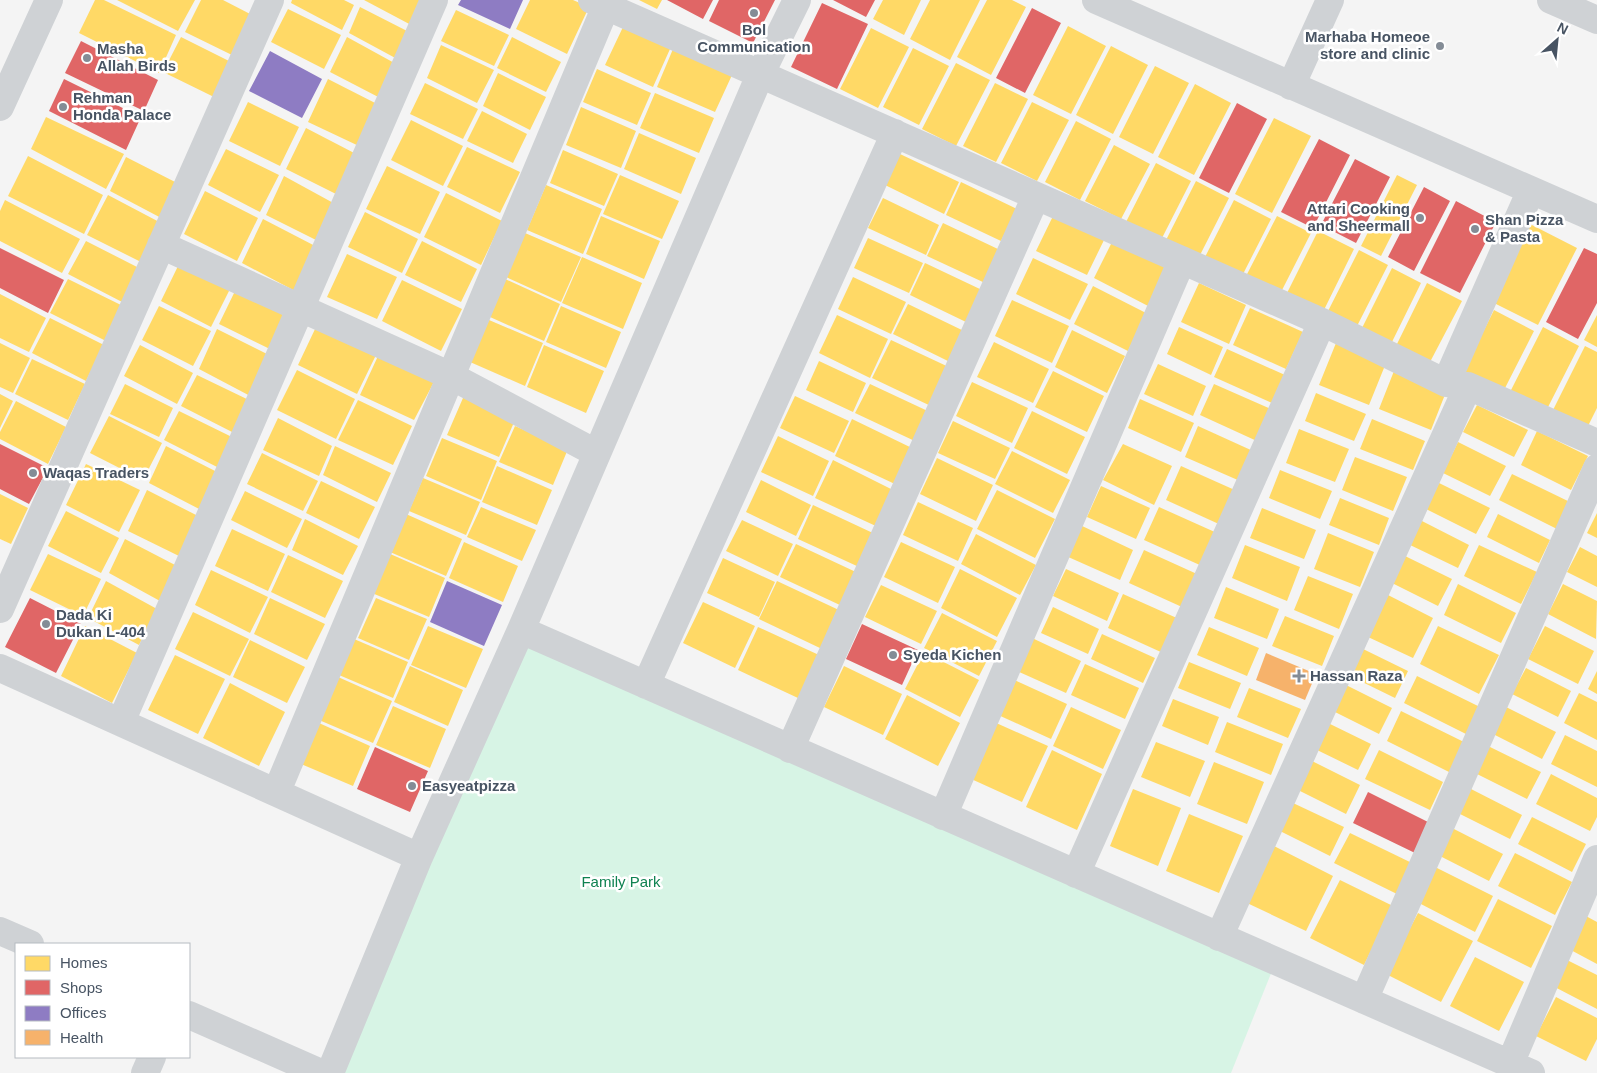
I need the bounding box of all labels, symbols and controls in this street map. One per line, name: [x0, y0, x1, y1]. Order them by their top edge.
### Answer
marker: Bol Communication: [748, 7, 760, 19]
north arrow: [1532, 15, 1582, 65]
text: N: [1555, 19, 1571, 38]
place label: Bol Communication: [697, 21, 811, 55]
place label: Marhaba Homeoe store and clinic: [1305, 28, 1430, 62]
place label: Masha Allah Birds: [97, 40, 176, 74]
marker: Marhaba Homeoe store and clinic: [1434, 40, 1446, 52]
marker: Masha Allah Birds: [81, 52, 93, 64]
place label: Rehman Honda Palace: [73, 89, 171, 123]
marker: Rehman Honda Palace: [57, 101, 69, 113]
place label: Attari Cooking and Sheermall: [1307, 200, 1410, 234]
place label: Shan Pizza & Pasta: [1485, 211, 1564, 245]
marker: Attari Cooking and Sheermall: [1414, 212, 1426, 224]
marker: Shan Pizza & Pasta: [1469, 223, 1481, 235]
place label: Waqas Traders: [43, 464, 149, 481]
marker: Waqas Traders: [27, 467, 39, 479]
place label: Dada Ki Dukan L-404: [56, 606, 146, 640]
marker: Dada Ki Dukan L-404: [40, 618, 52, 630]
place label: Syeda Kichen: [903, 646, 1001, 663]
marker: Syeda Kichen: [887, 649, 899, 661]
place label: Hassan Raza: [1310, 667, 1403, 684]
marker: Hassan Raza: [1292, 669, 1306, 683]
place label: Easyeatpizza: [422, 777, 516, 794]
marker: Easyeatpizza: [406, 780, 418, 792]
park label: Family Park: [581, 873, 661, 890]
legend: [15, 943, 190, 1058]
text: Homes: [60, 954, 108, 971]
text: Shops: [60, 979, 103, 996]
text: Offices: [60, 1004, 106, 1021]
text: Health: [60, 1029, 103, 1046]

